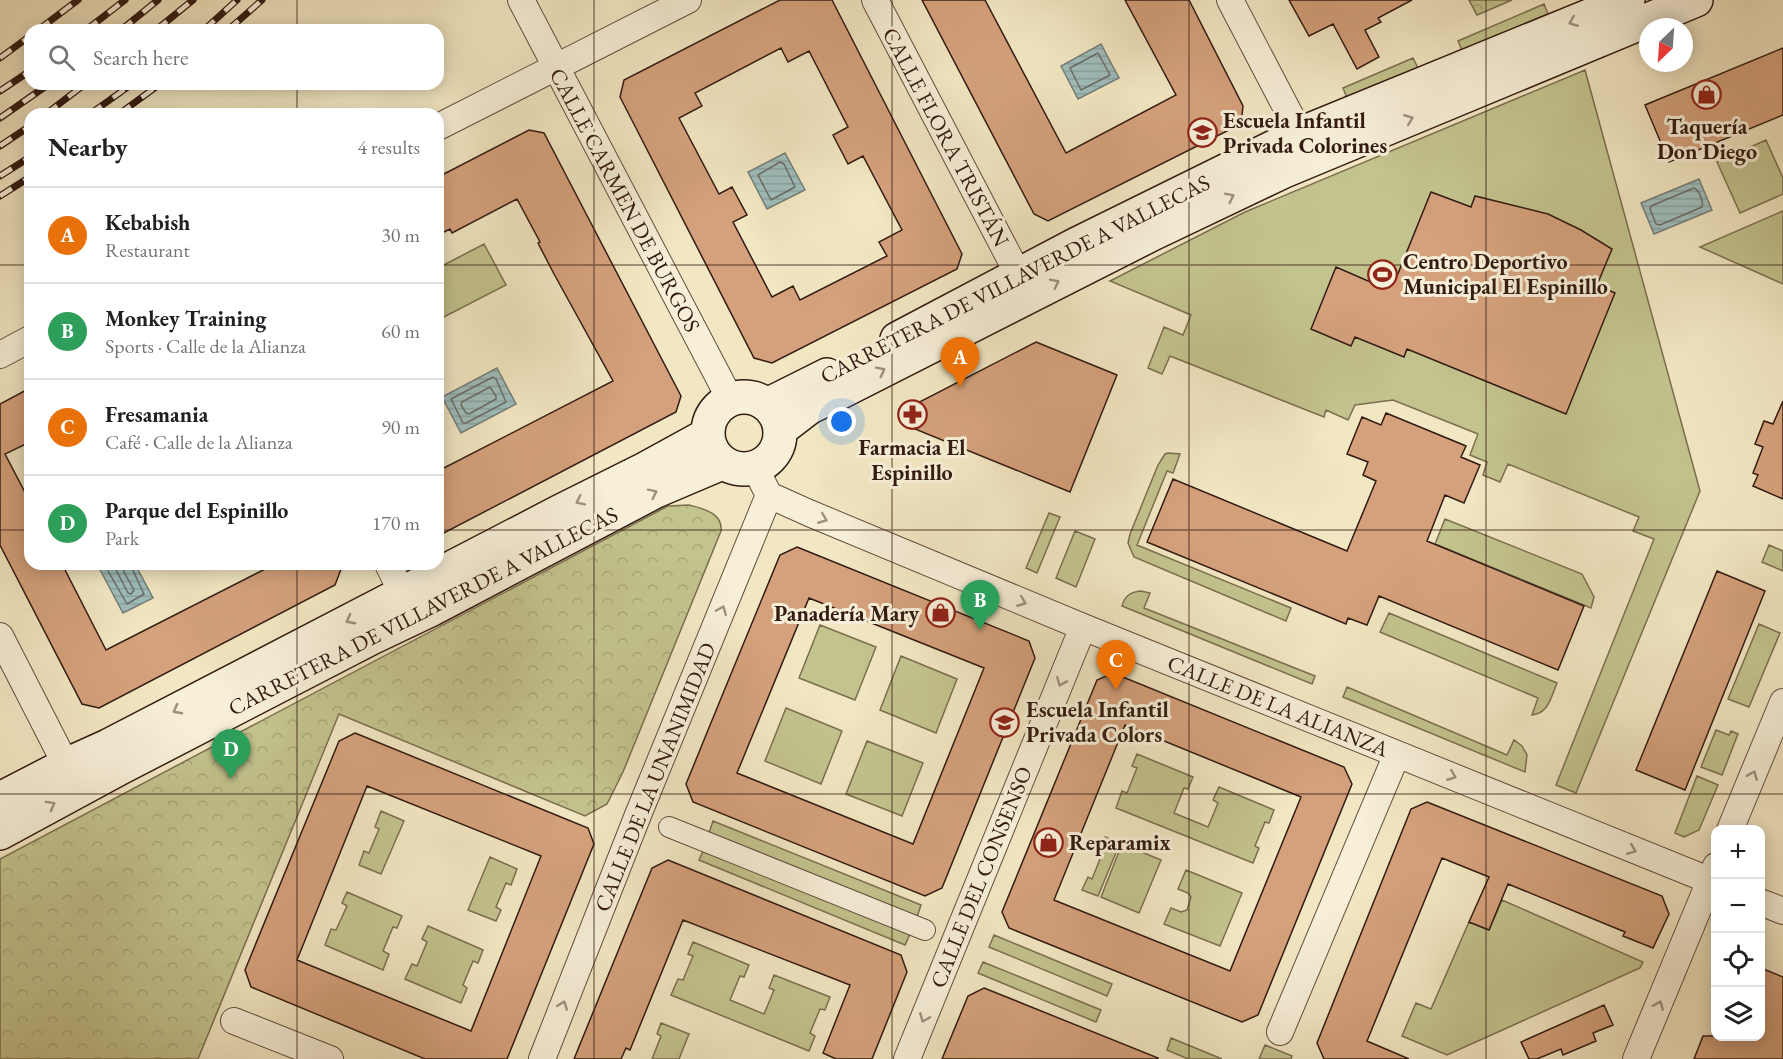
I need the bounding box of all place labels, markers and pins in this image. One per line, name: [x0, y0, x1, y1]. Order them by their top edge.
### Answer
shop icon: Taquería Don Diego: [1691, 78, 1723, 110]
place label: Escuela Infantil Privada Colorines: [1223, 106, 1387, 160]
place label: Taquería Don Diego: [1657, 112, 1757, 166]
school or university icon: Escuela Infantil Privada Colorines: [1186, 117, 1218, 149]
place label: Centro Deportivo Municipal El Espinillo: [1403, 247, 1608, 301]
sports icon: Centro Deportivo Municipal El Espinillo: [1366, 258, 1398, 290]
pin: A: [940, 338, 980, 387]
pharmacy icon: Farmacia El Espinillo: [896, 399, 928, 431]
place label: Farmacia El Espinillo: [859, 433, 965, 487]
pin: B: [960, 580, 1000, 630]
shop icon: Panadería Mary: [924, 597, 956, 629]
place label: Panadería Mary: [774, 599, 919, 628]
pin: C: [1096, 640, 1136, 690]
place label: Escuela Infantil Privada Colors: [1026, 695, 1169, 749]
school or university icon: Escuela Infantil Privada Colors: [989, 706, 1021, 738]
pin: D: [212, 730, 250, 779]
shop icon: Reparamix: [1032, 826, 1064, 858]
place label: Reparamix: [1069, 828, 1171, 857]

